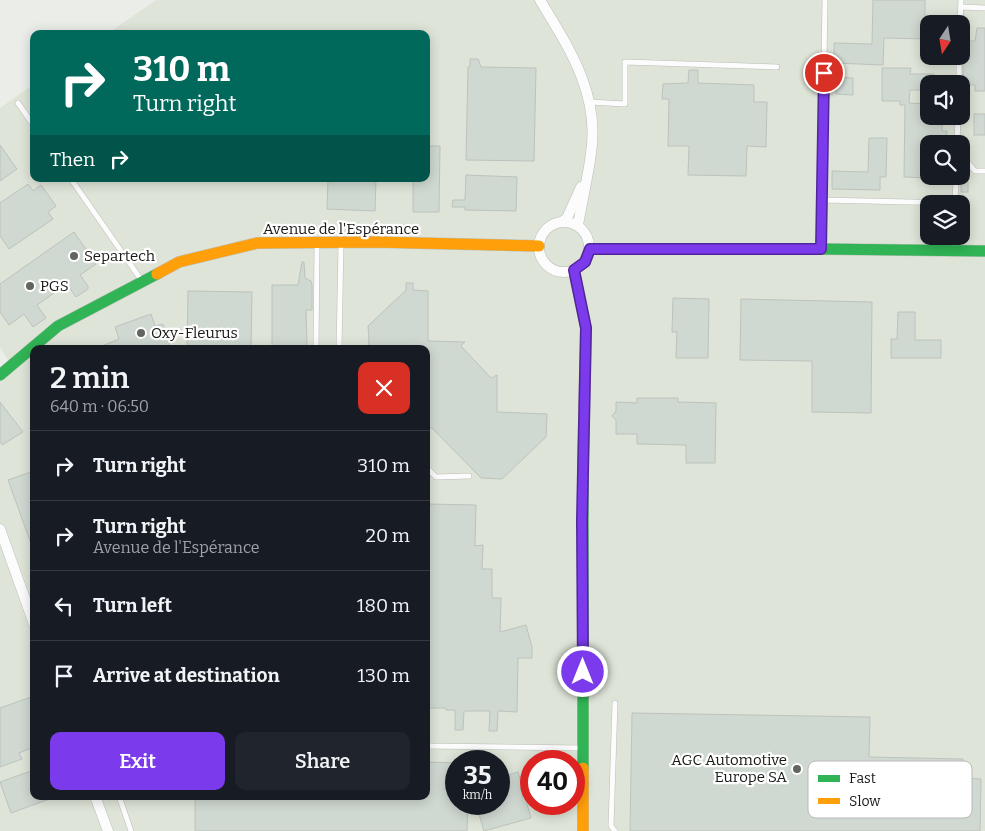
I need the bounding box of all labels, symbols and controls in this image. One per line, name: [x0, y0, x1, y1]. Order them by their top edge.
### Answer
north arrow: [920, 15, 970, 65]
map controls: [920, 15, 970, 245]
text: 310 m: [133, 48, 230, 90]
icon: right: [50, 50, 115, 115]
pin: [803, 52, 845, 94]
icon: arrive: [810, 59, 838, 87]
button: sound: [920, 75, 970, 125]
text: Turn right: [133, 90, 236, 117]
button: search: [920, 135, 970, 185]
icon: right: [105, 145, 133, 173]
text: Then: [50, 148, 95, 171]
button: layers: [920, 195, 970, 245]
street label: Avenue de l'Espérance: [263, 220, 419, 238]
place label: Separtech: [84, 247, 156, 265]
marker: Separtech: [68, 250, 80, 262]
place label: PGS: [40, 277, 69, 295]
marker: PGS: [24, 280, 36, 292]
place label: Oxy-Fleurus: [151, 324, 238, 342]
marker: Oxy-Fleurus: [135, 327, 147, 339]
text: 2 min: [50, 360, 129, 396]
button: close: [358, 362, 410, 414]
text: 640 m · 06:50: [50, 397, 149, 416]
icon: right: [50, 452, 78, 480]
text: Turn right: [93, 454, 186, 477]
text: 310 m: [357, 454, 410, 477]
text: Turn right: [93, 515, 186, 538]
icon: right: [50, 522, 78, 550]
text: 20 m: [366, 524, 410, 547]
text: Avenue de l'Espérance: [93, 538, 260, 557]
icon: left: [50, 592, 78, 620]
text: Turn left: [93, 594, 172, 617]
text: 180 m: [357, 594, 410, 617]
position arrow: [556, 645, 608, 697]
icon: arrive: [50, 662, 78, 690]
text: Arrive at destination: [93, 664, 280, 687]
text: 130 m: [357, 664, 410, 687]
button: Exit: [50, 732, 225, 790]
button: Share: [235, 732, 410, 790]
speed limit sign: 40: [520, 750, 585, 815]
place label: AGC Automotive Europe SA: [671, 751, 787, 786]
text: 35: [463, 761, 492, 791]
legend: [808, 761, 972, 818]
marker: AGC Automotive Europe SA: [791, 763, 803, 775]
text: Fast: [849, 770, 876, 787]
text: km/h: [463, 788, 492, 802]
text: Slow: [849, 793, 881, 810]

